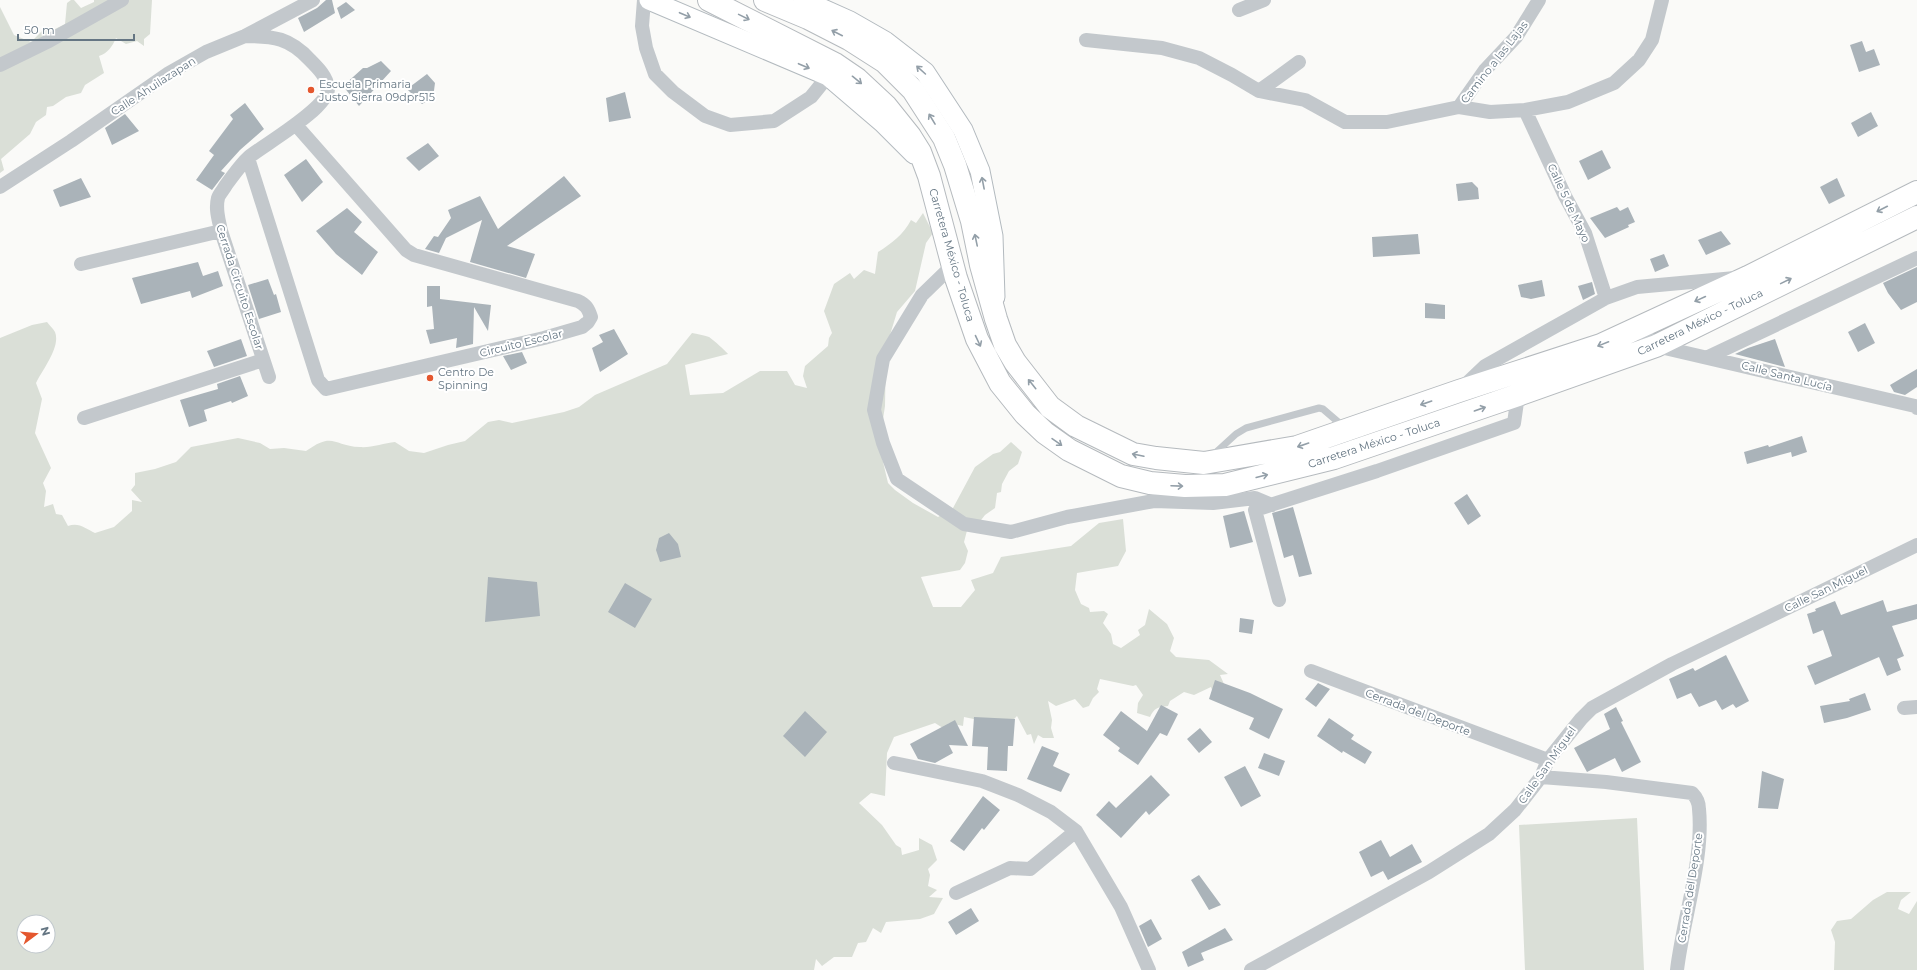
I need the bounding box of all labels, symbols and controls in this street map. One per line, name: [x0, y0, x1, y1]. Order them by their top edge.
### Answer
one-way arrow: [678, 12, 690, 20]
one-way arrow: [738, 14, 750, 21]
scale bar: [18, 16, 134, 42]
street label: Camino a las Lajas: [1457, 17, 1531, 106]
text: 50 m: [24, 22, 55, 37]
one-way arrow: [831, 29, 843, 36]
street label: Calle Ahuilazapan: [108, 53, 198, 119]
one-way arrow: [798, 63, 810, 71]
one-way arrow: [916, 65, 926, 75]
one-way arrow: [852, 76, 863, 85]
place label: Escuela Primaria Justo Sierra 09dpr515: [318, 77, 435, 104]
marker: Escuela Primaria Justo Sierra 09dpr515: [306, 85, 316, 95]
one-way arrow: [928, 113, 936, 125]
street label: Calle 5 de Mayo: [1545, 161, 1593, 245]
one-way arrow: [978, 177, 986, 190]
street label: Carretera México - Toluca: [926, 187, 978, 323]
one-way arrow: [1876, 206, 1888, 213]
street label: Cerrada Circuito Escolar: [213, 223, 267, 351]
one-way arrow: [971, 234, 979, 247]
one-way arrow: [1779, 277, 1791, 284]
street label: Carretera México - Toluca: [1635, 285, 1765, 359]
one-way arrow: [1694, 296, 1706, 303]
street label: Circuito Escolar: [478, 326, 564, 360]
one-way arrow: [975, 334, 982, 346]
one-way arrow: [1597, 340, 1609, 348]
street label: Calle Santa Lucía: [1740, 358, 1834, 394]
place label: Centro De Spinning: [438, 365, 494, 392]
marker: Centro De Spinning: [425, 373, 435, 383]
one-way arrow: [1028, 378, 1036, 389]
one-way arrow: [1420, 399, 1432, 407]
one-way arrow: [1474, 404, 1486, 412]
street label: Carretera México - Toluca: [1306, 415, 1442, 471]
one-way arrow: [1051, 438, 1062, 446]
one-way arrow: [1297, 442, 1310, 449]
one-way arrow: [1132, 450, 1145, 458]
one-way arrow: [1256, 471, 1269, 479]
one-way arrow: [1170, 482, 1183, 490]
street label: Calle San Miguel: [1782, 563, 1870, 615]
street label: Cerrada del Deporte: [1364, 686, 1473, 739]
street label: Calle San Miguel: [1515, 724, 1579, 806]
street label: Cerrada del Deporte: [1674, 832, 1706, 944]
north arrow: [16, 914, 56, 954]
text: N: [38, 925, 54, 937]

